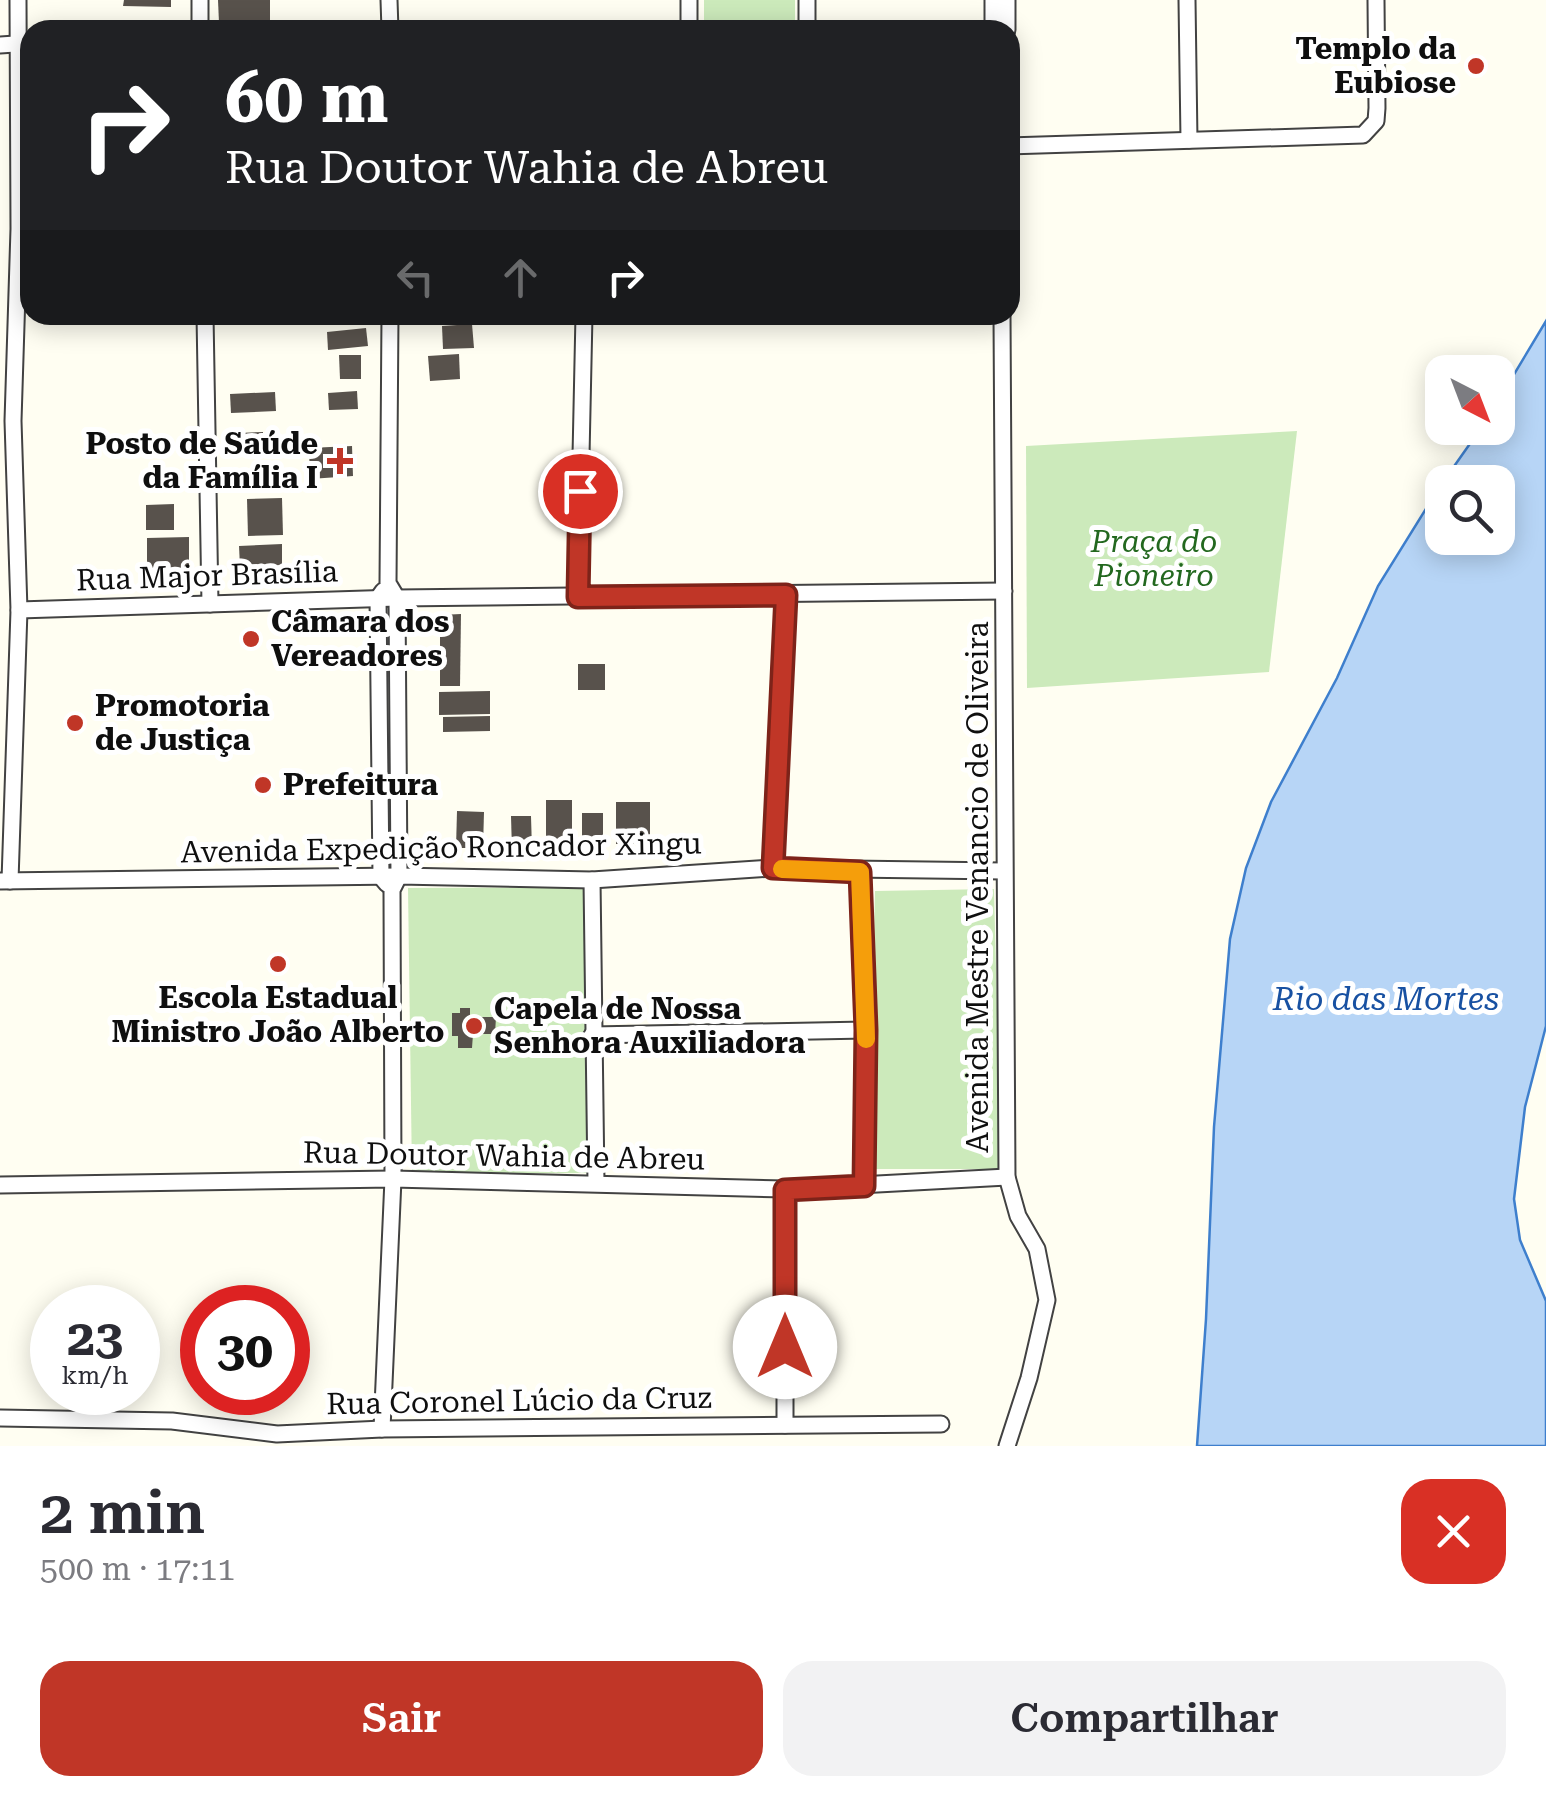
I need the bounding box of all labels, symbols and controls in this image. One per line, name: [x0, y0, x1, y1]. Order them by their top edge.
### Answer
place label: Templo da Eubiose: [1295, 31, 1456, 100]
marker: Templo da Eubiose: [1465, 55, 1487, 77]
text: 60 m: [225, 57, 389, 139]
icon: right: [60, 60, 190, 190]
text: Rua Doutor Wahia de Abreu: [225, 141, 828, 194]
icon: left: [388, 250, 443, 305]
icon: ahead: [493, 250, 548, 305]
icon: right: [598, 250, 653, 305]
north arrow: [1425, 355, 1515, 445]
map controls: [1425, 355, 1515, 555]
place label: Posto de Saúde da Família I: [85, 426, 318, 495]
marker: Posto de Saúde da Família I: [327, 448, 353, 474]
pin: [538, 449, 623, 534]
icon: arrive: [553, 464, 608, 519]
button: search: [1425, 465, 1515, 555]
park label: Praça do Pioneiro: [1090, 524, 1217, 593]
street label: Rua Major Brasília: [75, 553, 338, 598]
place label: Câmara dos Vereadores: [271, 604, 449, 673]
street label: Avenida Mestre Venancio de Oliveira: [960, 621, 995, 1153]
marker: Câmara dos Vereadores: [240, 628, 262, 650]
place label: Promotoria de Justiça: [95, 688, 270, 757]
marker: Promotoria de Justiça: [64, 712, 86, 734]
place label: Prefeitura: [283, 767, 438, 802]
marker: Prefeitura: [252, 774, 274, 796]
street label: Avenida Expedição Roncador Xingu: [180, 825, 702, 870]
marker: Escola Estadual Ministro João Alberto: [267, 953, 289, 975]
place label: Escola Estadual Ministro João Alberto: [112, 980, 444, 1049]
water label: Rio das Mortes: [1272, 980, 1499, 1018]
place label: Capela de Nossa Senhora Auxiliadora: [494, 991, 806, 1060]
marker: Capela de Nossa Senhora Auxiliadora: [463, 1015, 485, 1037]
street label: Rua Doutor Wahia de Abreu: [303, 1134, 706, 1177]
speed limit sign: 30: [180, 1285, 310, 1415]
position arrow: [733, 1295, 837, 1399]
text: 23: [67, 1309, 123, 1367]
text: km/h: [62, 1361, 128, 1390]
street label: Rua Coronel Lúcio da Cruz: [326, 1380, 712, 1421]
text: 2 min: [40, 1477, 205, 1548]
button: close: [1401, 1479, 1506, 1584]
text: 500 m · 17:11: [40, 1550, 235, 1588]
button: Sair: [40, 1661, 763, 1776]
button: Compartilhar: [783, 1661, 1506, 1776]

